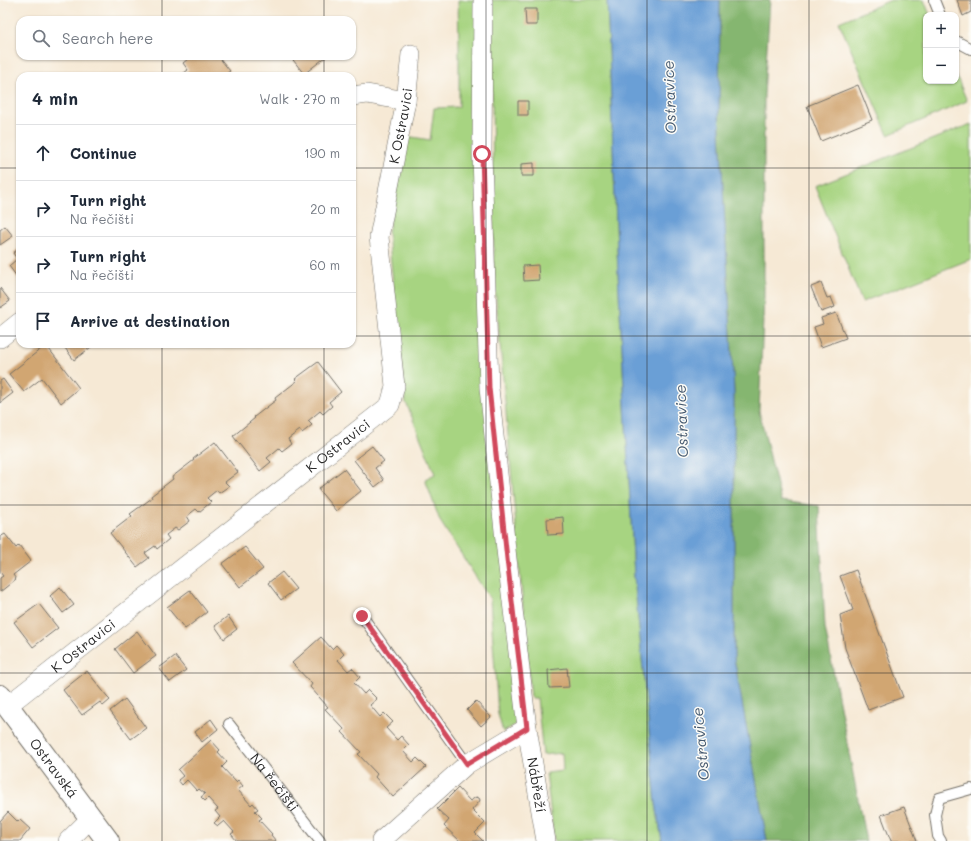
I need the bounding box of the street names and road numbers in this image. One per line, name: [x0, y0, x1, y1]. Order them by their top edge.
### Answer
street label: K Ostravici: [384, 87, 416, 165]
street label: K Ostravici: [302, 414, 374, 477]
street label: K Ostravici: [47, 614, 119, 677]
street label: Ostravská: [26, 734, 83, 802]
street label: Na řečišti: [246, 749, 304, 815]
street label: Nábřeží: [523, 756, 551, 814]

